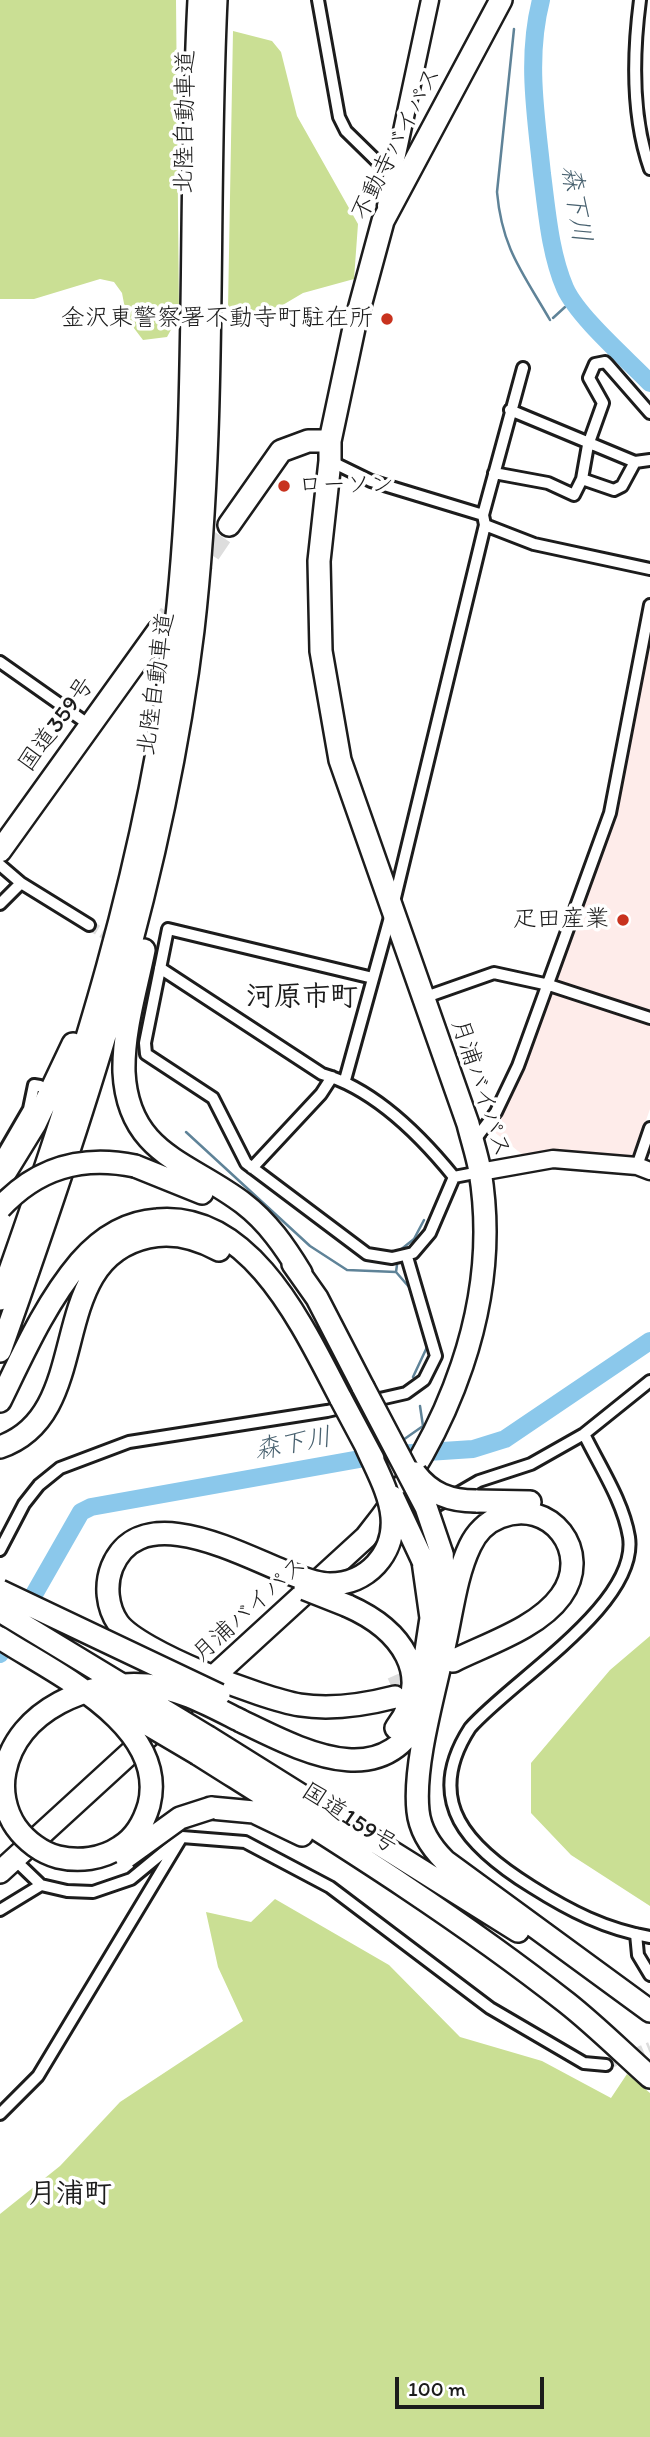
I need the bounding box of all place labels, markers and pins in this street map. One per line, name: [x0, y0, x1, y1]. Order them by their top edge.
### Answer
place label: 金沢東警察署不動寺町駐在所: [61, 305, 373, 333]
marker: 金沢東警察署不動寺町駐在所: [379, 311, 395, 327]
place label: ローソン: [298, 472, 394, 500]
marker: ローソン: [276, 478, 292, 494]
place label: 疋田産業: [513, 906, 609, 934]
marker: 疋田産業: [615, 912, 631, 928]

